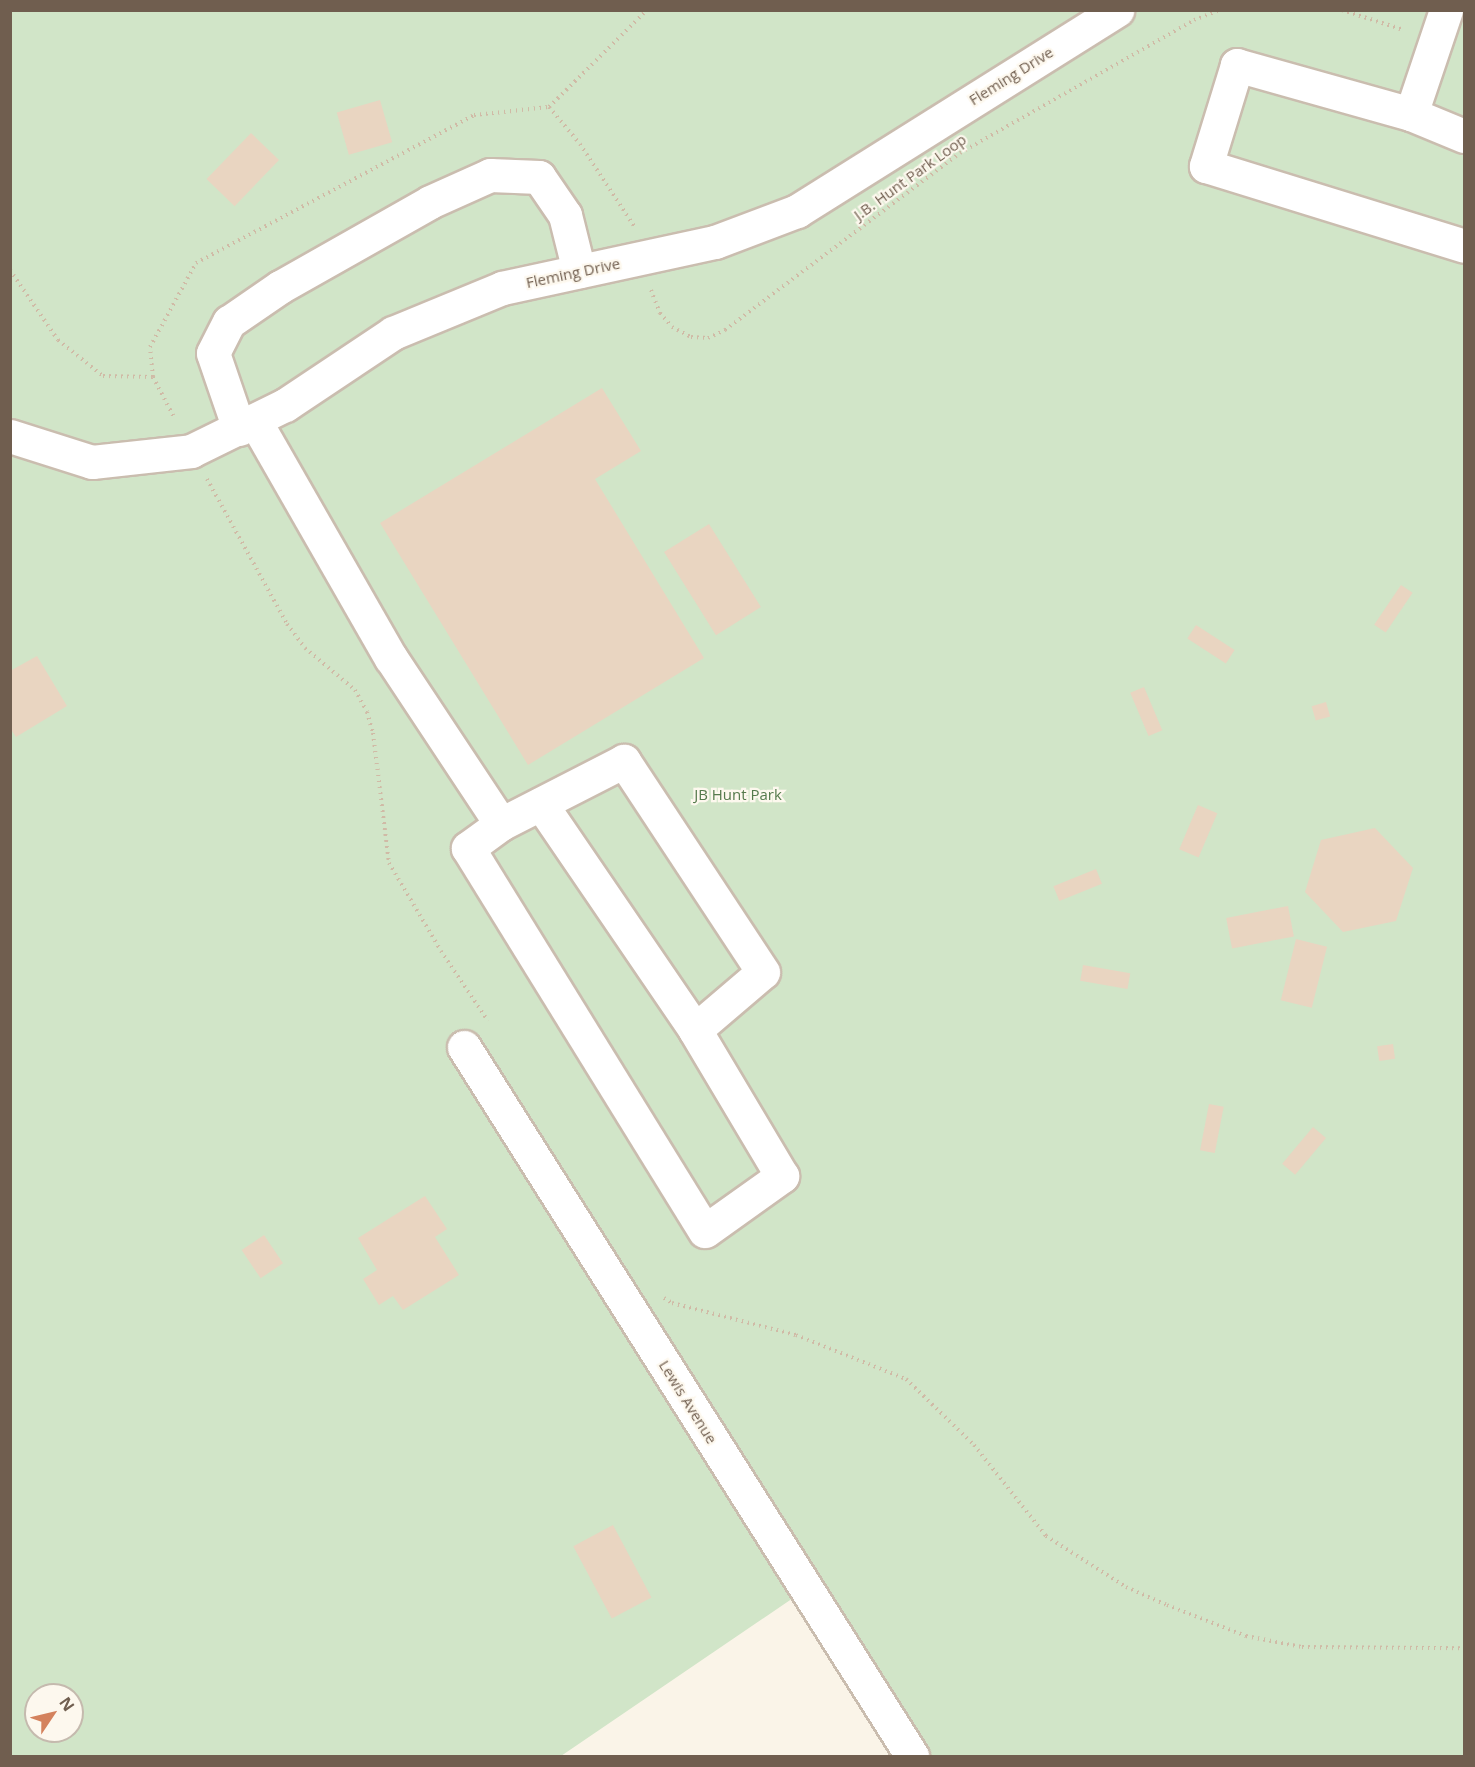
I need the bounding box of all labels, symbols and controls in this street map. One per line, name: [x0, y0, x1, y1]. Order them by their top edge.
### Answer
street label: Fleming Drive: [966, 43, 1056, 109]
street label: J.B. Hunt Park Loop: [850, 130, 970, 224]
street label: Fleming Drive: [524, 254, 622, 292]
park label: JB Hunt Park: [694, 786, 782, 804]
street label: Lewis Avenue: [655, 1357, 721, 1447]
north arrow: [24, 1683, 84, 1743]
text: N: [54, 1692, 80, 1715]

